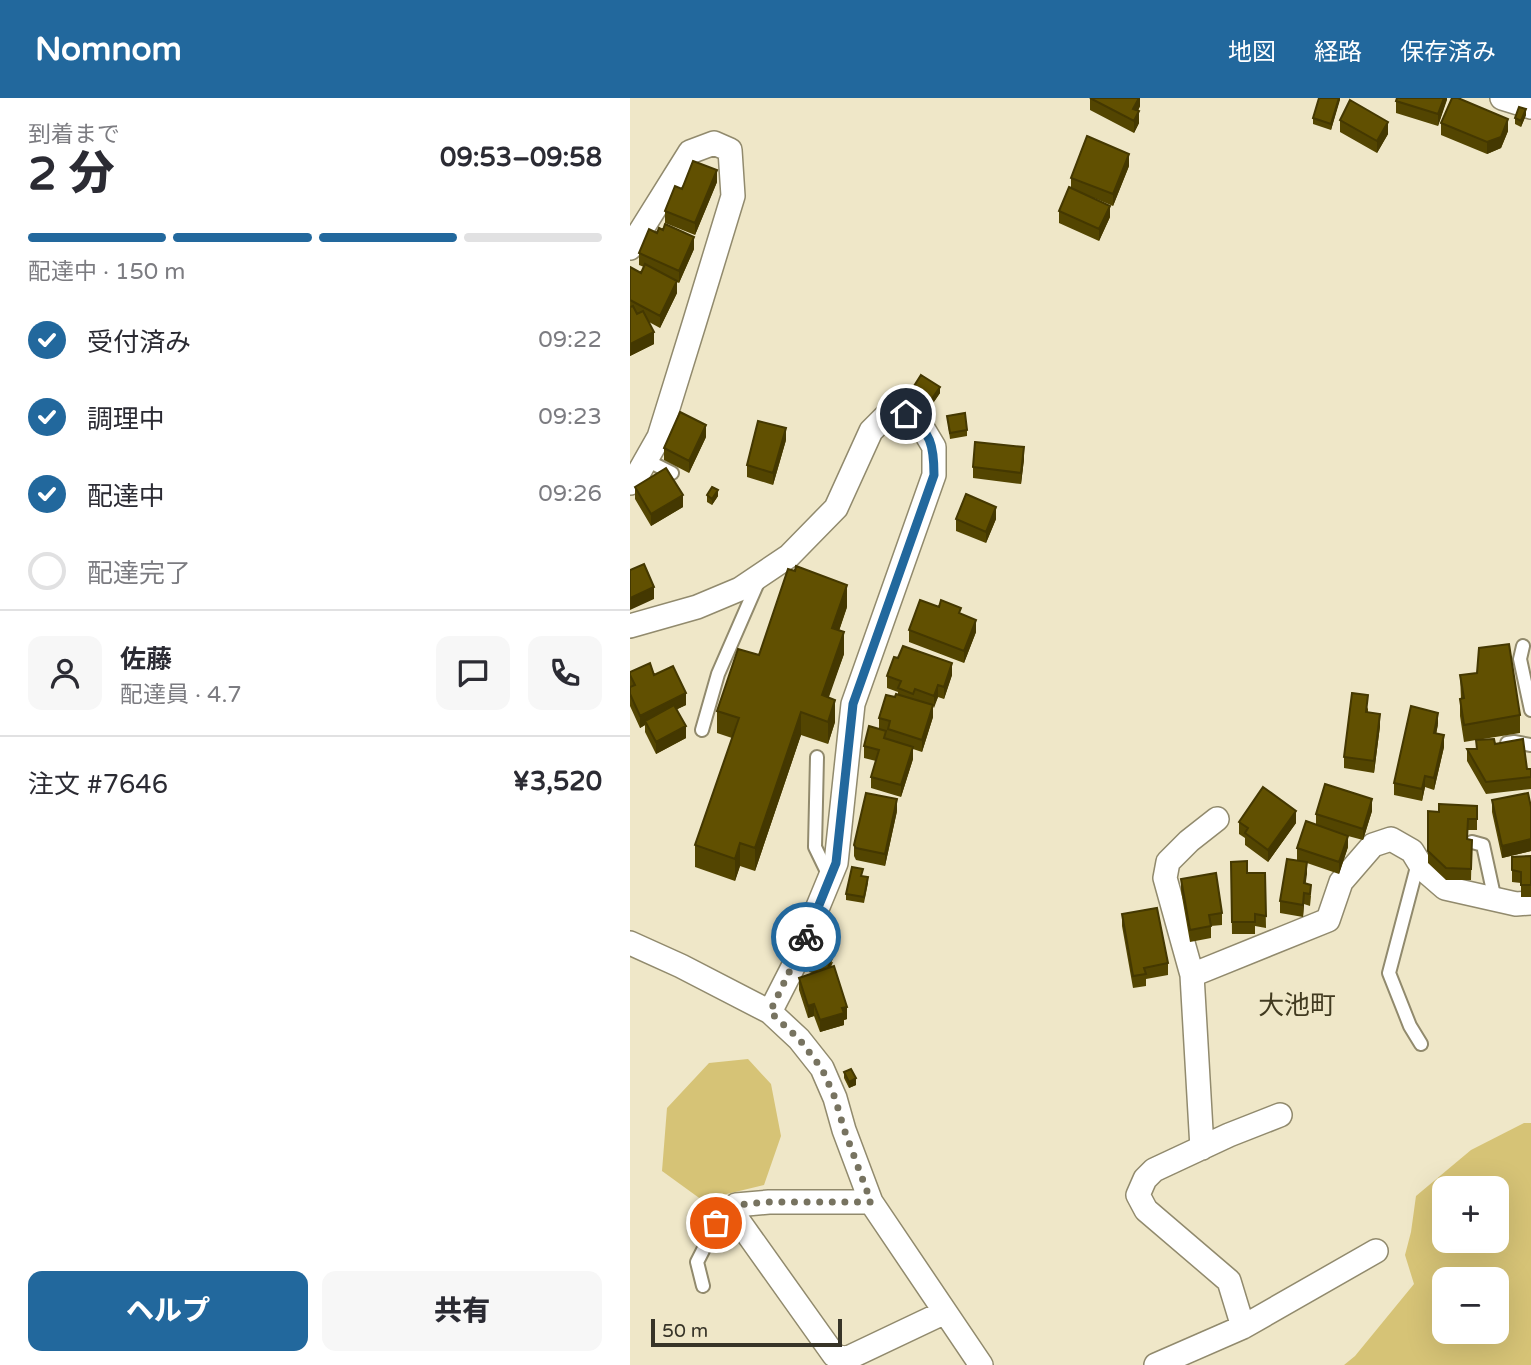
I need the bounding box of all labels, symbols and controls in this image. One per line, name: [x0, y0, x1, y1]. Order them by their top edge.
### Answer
text: Nomnom: [35, 30, 182, 69]
text: 地図: [1228, 38, 1276, 67]
text: 経路: [1314, 38, 1362, 67]
text: 保存済み: [1400, 38, 1496, 67]
text: 到着まで: [28, 121, 120, 149]
text: 09:53–09:58: [440, 142, 602, 173]
text: 2 分: [28, 147, 115, 202]
text: 配達中 · 150 m: [28, 258, 185, 286]
icon: check: [28, 321, 66, 359]
text: 09:22: [538, 326, 602, 354]
text: 受付済み: [87, 327, 191, 358]
pin: [876, 384, 936, 444]
icon: home: [887, 395, 925, 433]
icon: check: [28, 398, 66, 436]
text: 09:23: [538, 403, 602, 431]
text: 調理中: [87, 404, 165, 435]
icon: check: [28, 475, 66, 513]
text: 09:26: [538, 480, 602, 508]
text: 配達中: [87, 481, 165, 512]
text: 配達完了: [87, 558, 191, 589]
button: person: [28, 636, 102, 710]
button: chat: [436, 636, 510, 710]
button: phone: [528, 636, 602, 710]
text: 佐藤: [120, 644, 172, 675]
text: 配達員 · 4.7: [120, 681, 242, 709]
text: ¥3,520: [513, 766, 602, 797]
text: 注文 #7646: [28, 769, 168, 800]
courier: [771, 902, 841, 972]
icon: bike: [787, 918, 825, 956]
district label: 大池町: [1258, 990, 1336, 1021]
map controls: [1432, 1176, 1509, 1344]
button: +: [1432, 1176, 1509, 1253]
pin: [686, 1193, 746, 1253]
icon: bag: [697, 1204, 735, 1242]
button: −: [1432, 1267, 1509, 1344]
button: ヘルプ: [28, 1271, 308, 1351]
button: 共有: [322, 1271, 602, 1351]
scale bar: [651, 1316, 842, 1348]
text: 50 m: [662, 1320, 708, 1342]

